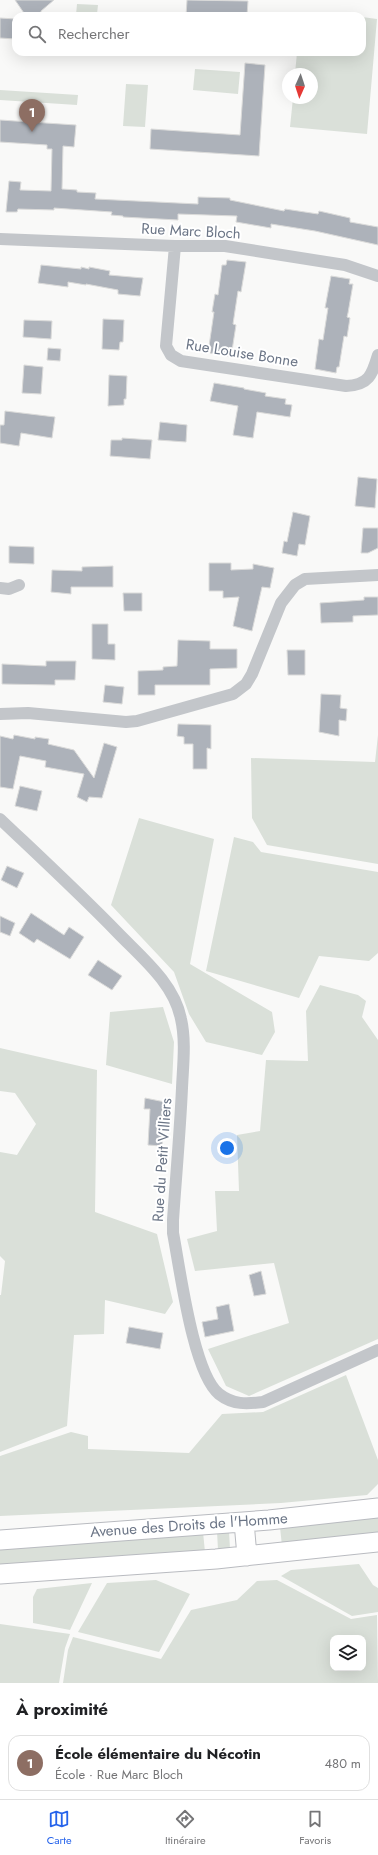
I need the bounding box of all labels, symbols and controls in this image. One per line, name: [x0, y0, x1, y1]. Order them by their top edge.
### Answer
search box: [12, 12, 366, 56]
icon: search: [26, 23, 48, 45]
text: Rechercher: [58, 23, 130, 45]
north arrow: [282, 68, 318, 104]
pin: 1: [19, 99, 45, 132]
street label: Rue Marc Bloch: [141, 217, 241, 245]
street label: Rue Louise Bonne: [184, 333, 300, 373]
street label: Rue du Petit Villiers: [147, 1097, 177, 1223]
your location: [217, 1138, 237, 1158]
street label: Avenue des Droits de l'Homme: [89, 1507, 289, 1543]
map controls: [330, 1635, 366, 1671]
button: layers: [330, 1635, 366, 1671]
text: À proximité: [16, 1697, 108, 1721]
text: École élémentaire du Nécotin: [55, 1743, 261, 1765]
text: 1: [27, 1754, 33, 1773]
text: 480 m: [324, 1754, 361, 1773]
text: École · Rue Marc Bloch: [55, 1765, 183, 1784]
tab: Carte: [47, 1808, 72, 1848]
tab: Itinéraire: [165, 1808, 206, 1848]
tab: Favoris: [299, 1808, 331, 1848]

